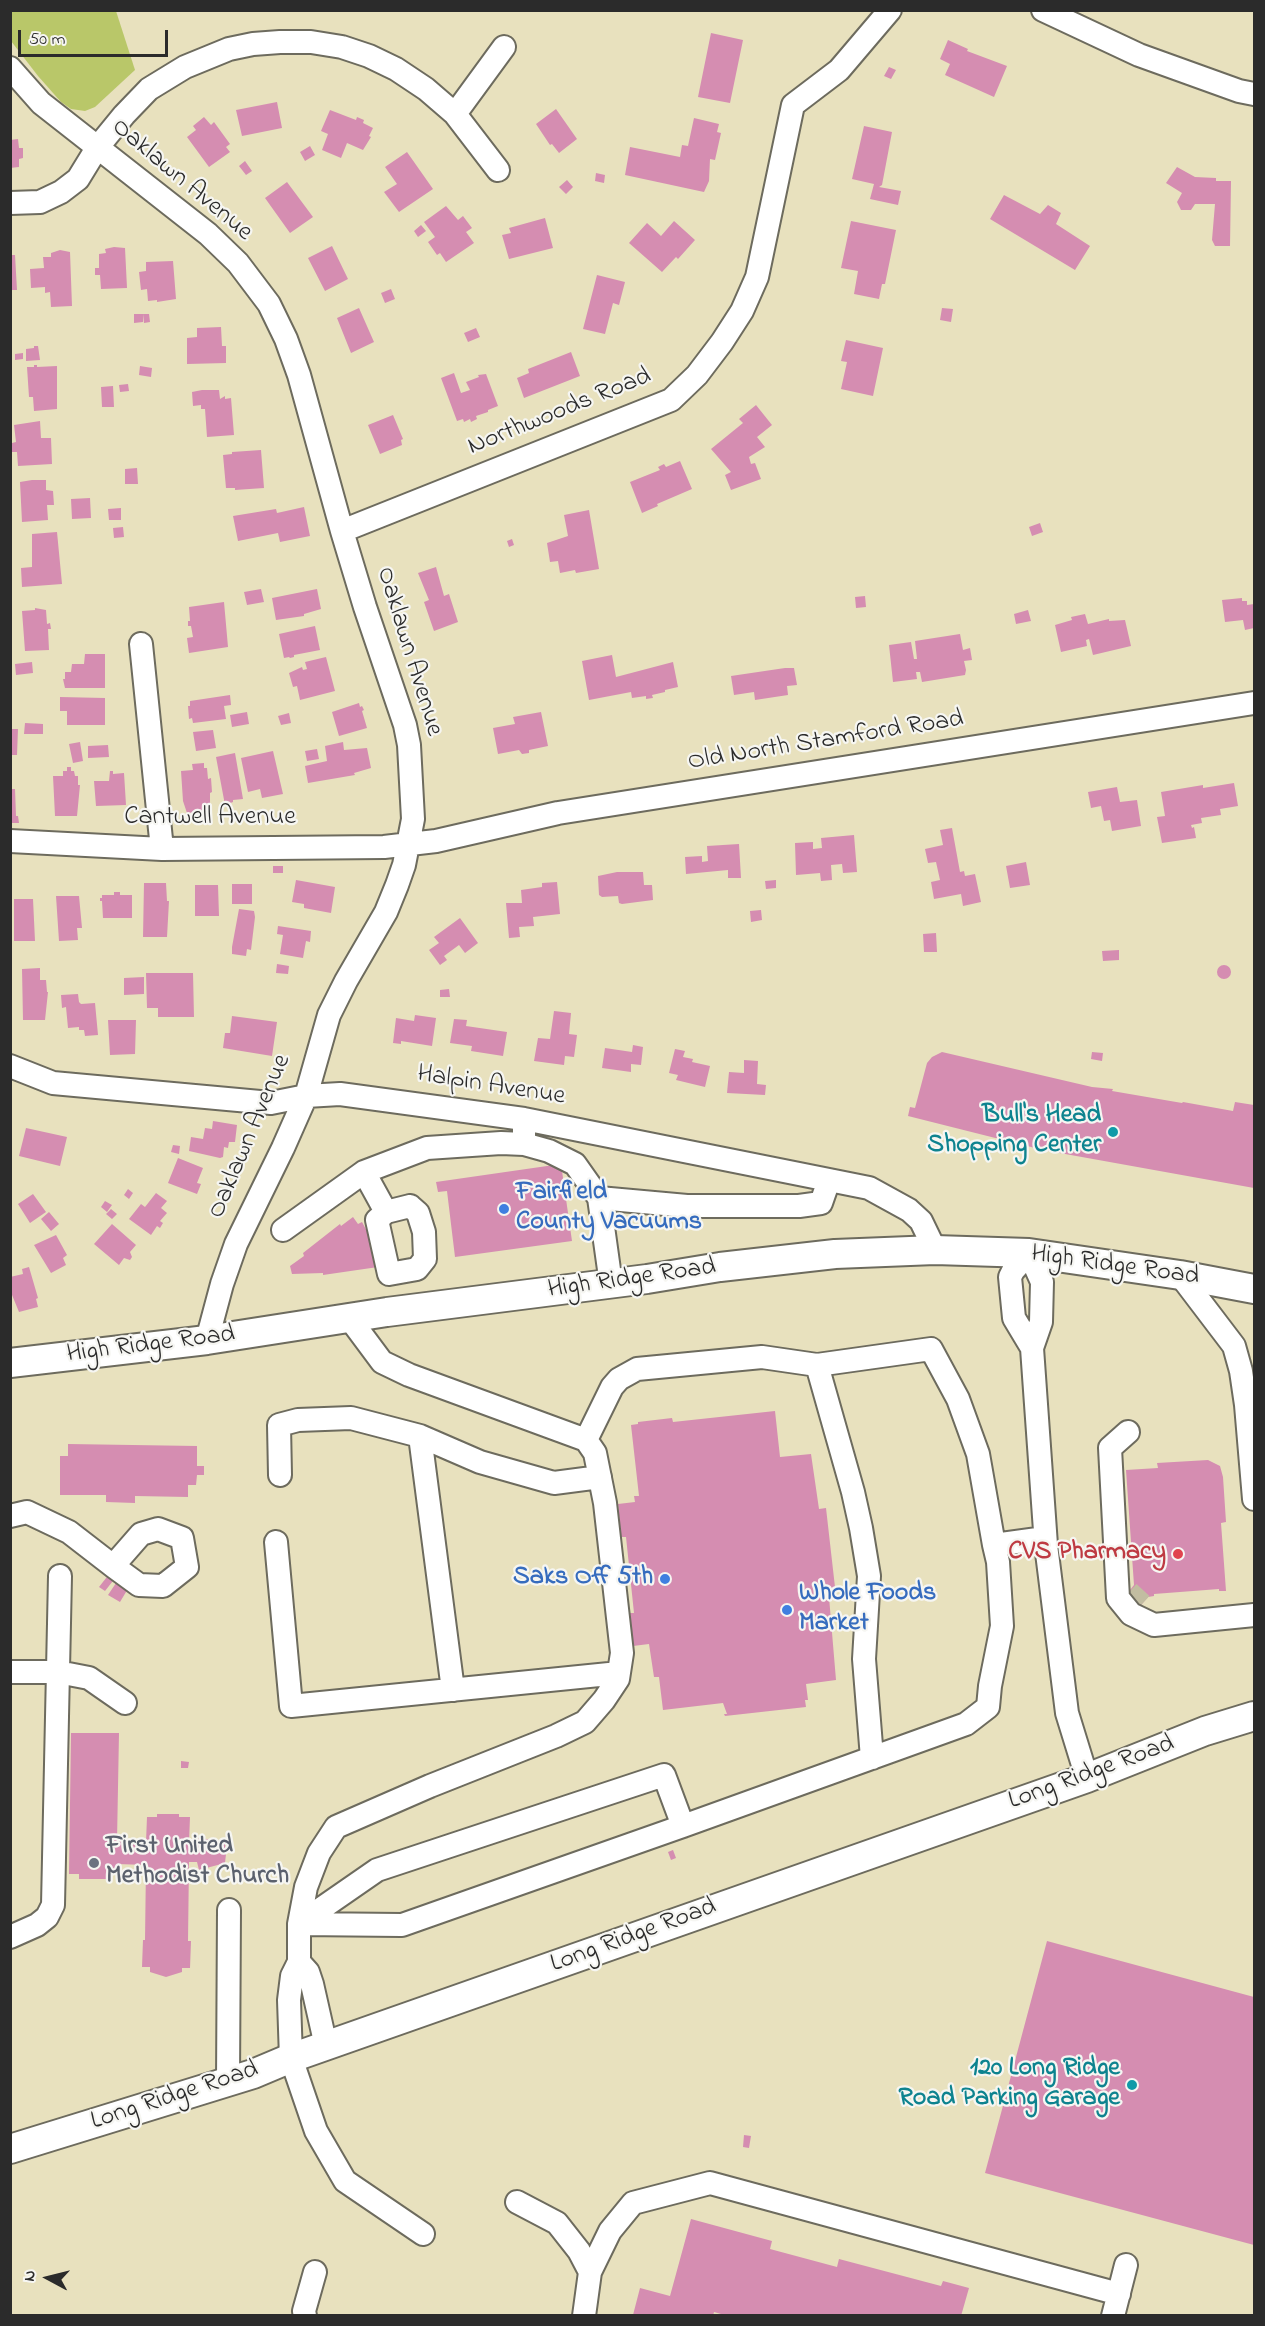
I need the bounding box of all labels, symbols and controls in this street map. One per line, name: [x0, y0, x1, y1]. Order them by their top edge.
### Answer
scale bar: [21, 18, 171, 56]
text: 50 m: [29, 27, 66, 53]
street label: Oaklawn Avenue: [104, 113, 258, 249]
street label: Northwoods Road: [464, 362, 656, 464]
street label: Oaklawn Avenue: [367, 564, 449, 740]
street label: Old North Stamford Road: [686, 705, 966, 779]
street label: Cantwell Avenue: [124, 803, 296, 835]
street label: Oaklawn Avenue: [202, 1050, 300, 1224]
street label: Halpin Avenue: [415, 1060, 567, 1114]
place label: Bull's Head Shopping Center: [927, 1101, 1101, 1162]
marker: Bull's Head Shopping Center: [1106, 1125, 1120, 1139]
place label: Fairfield County Vacuums: [516, 1178, 702, 1240]
marker: Fairfield County Vacuums: [497, 1202, 511, 1216]
street label: High Ridge Road: [1029, 1240, 1201, 1294]
street label: High Ridge Road: [546, 1253, 718, 1307]
street label: High Ridge Road: [65, 1320, 237, 1372]
place label: CVS Pharmacy: [1008, 1538, 1166, 1570]
marker: CVS Pharmacy: [1171, 1547, 1185, 1561]
place label: Saks Off 5th: [513, 1563, 653, 1595]
marker: Saks Off 5th: [658, 1572, 672, 1586]
place label: Whole Foods Market: [799, 1579, 936, 1640]
marker: Whole Foods Market: [780, 1603, 794, 1617]
street label: Long Ridge Road: [1005, 1730, 1179, 1818]
place label: First United Methodist Church: [106, 1832, 289, 1894]
marker: First United Methodist Church: [87, 1856, 101, 1870]
street label: Long Ridge Road: [547, 1893, 721, 1981]
place label: 120 Long Ridge Road Parking Garage: [898, 2054, 1120, 2116]
street label: Long Ridge Road: [87, 2055, 263, 2139]
marker: 120 Long Ridge Road Parking Garage: [1125, 2078, 1139, 2092]
north arrow: [18, 2248, 78, 2308]
text: N: [18, 2269, 43, 2283]

